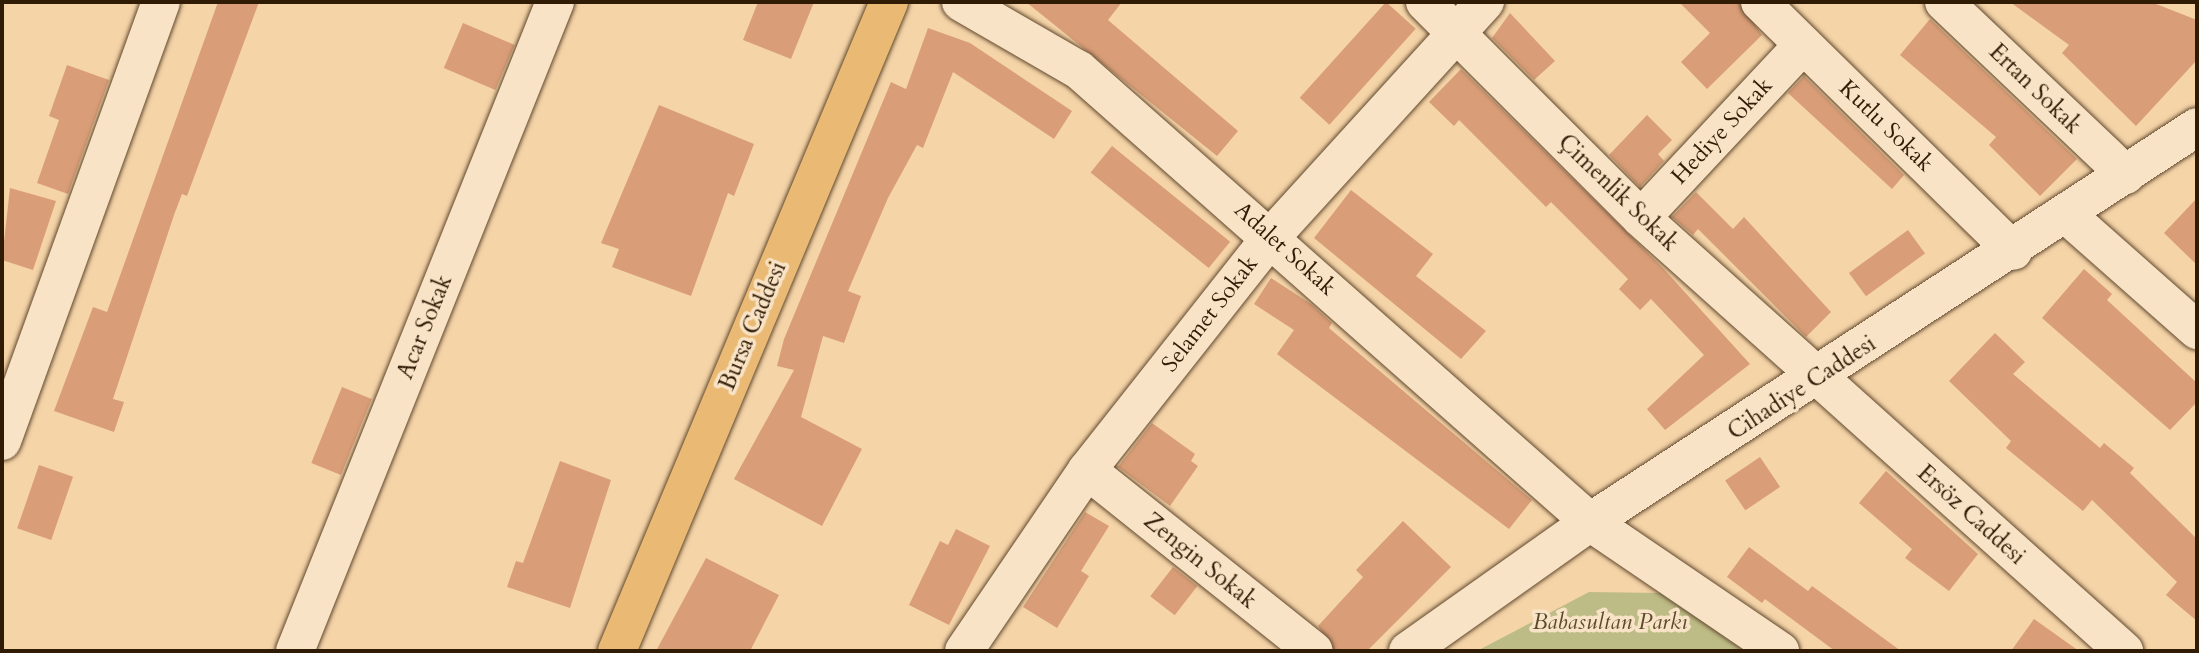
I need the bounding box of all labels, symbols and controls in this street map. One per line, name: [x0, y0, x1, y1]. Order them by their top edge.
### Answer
street label: Ertan Sokak: [1983, 38, 2087, 140]
street label: Hediye Sokak: [1666, 72, 1778, 190]
street label: Kutlu Sokak: [1833, 74, 1939, 178]
street label: Çimenlik Sokak: [1552, 129, 1684, 257]
street label: Adalet Sokak: [1229, 196, 1341, 302]
street label: Selamet Sokak: [1156, 250, 1264, 378]
street label: Bursa Caddesi: [714, 258, 792, 394]
street label: Acar Sokak: [392, 271, 458, 383]
street label: Cihadiye Caddesi: [1723, 330, 1881, 446]
street label: Ersöz Caddesi: [1911, 459, 2031, 571]
street label: Zengin Sokak: [1138, 507, 1262, 615]
park label: Babasultan Parkı: [1533, 608, 1687, 636]

